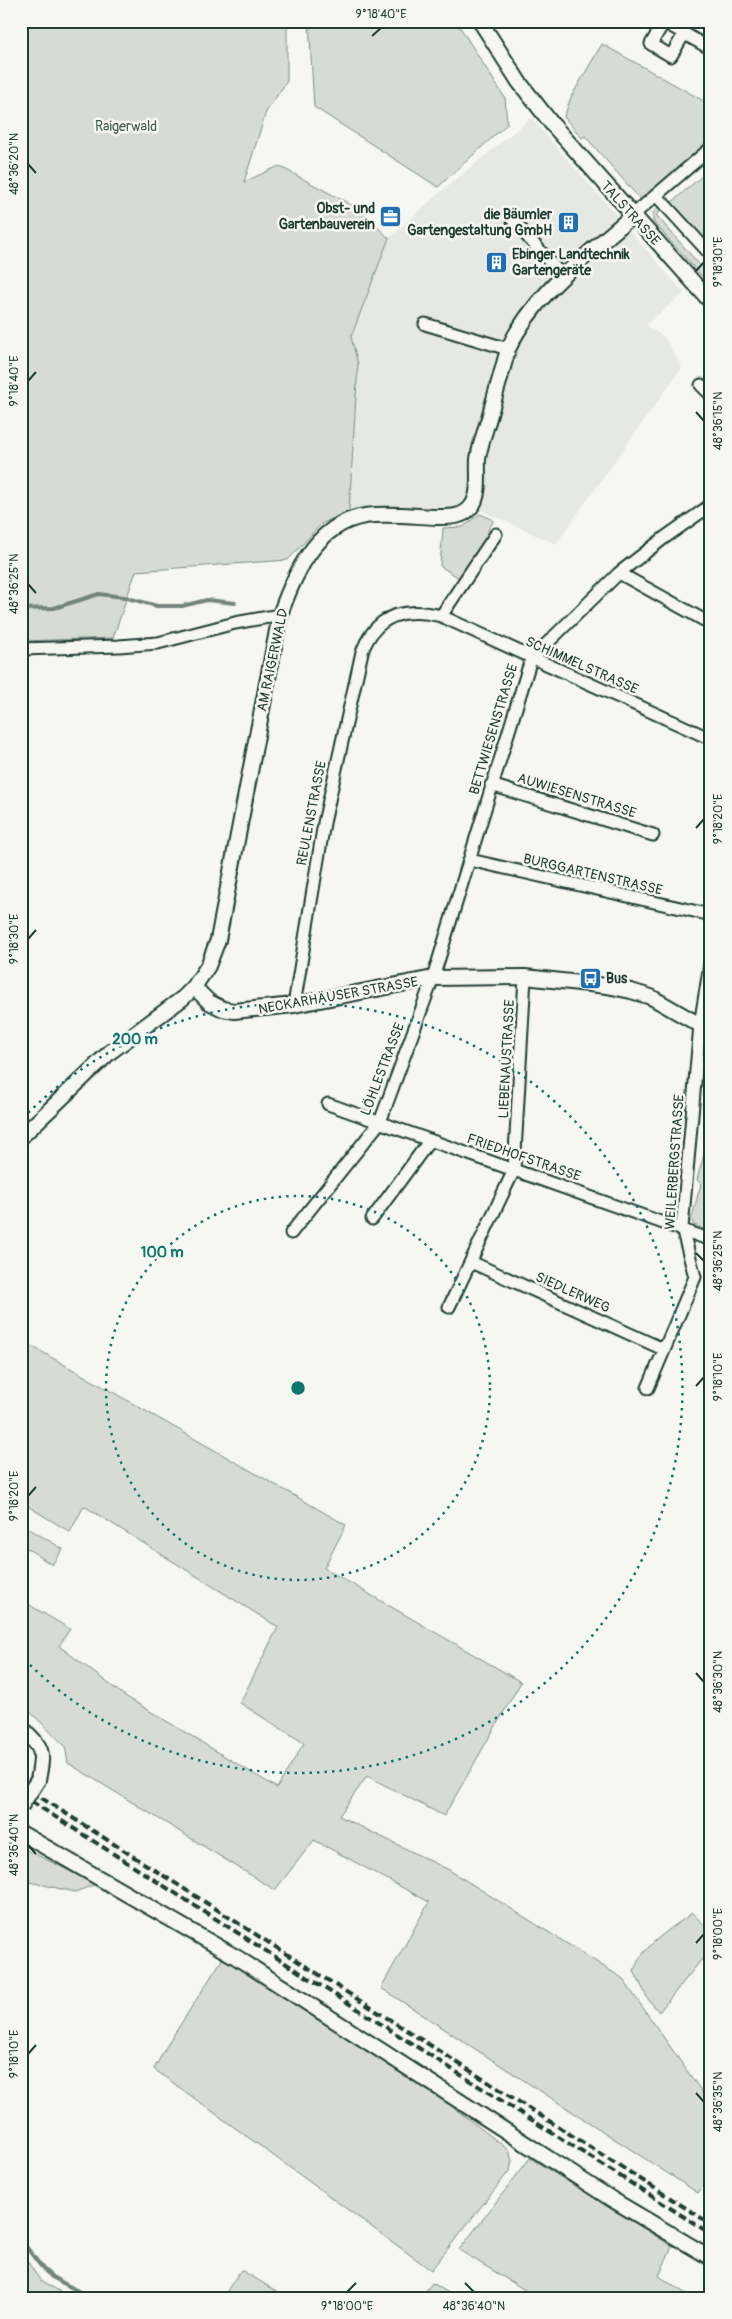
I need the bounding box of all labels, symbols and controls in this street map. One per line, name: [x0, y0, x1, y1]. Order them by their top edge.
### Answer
text: 9°18'40"E: [356, 7, 406, 22]
park label: Raigerwald: [95, 118, 157, 135]
text: 48°36'20"N: [7, 133, 22, 195]
street label: TALSTRASSE: [597, 178, 664, 249]
place label: Obst- und Gartenbauverein: [279, 200, 375, 233]
office icon: Obst- und Gartenbauverein: [379, 204, 403, 228]
place label: die Bäumler Gartengestaltung GmbH: [407, 206, 553, 239]
building icon: die Bäumler Gartengestaltung GmbH: [556, 210, 580, 234]
text: 9°18'30"E: [711, 237, 726, 287]
place label: Ebinger Landtechnik Gartengeräte: [512, 246, 630, 279]
building icon: Ebinger Landtechnik Gartengeräte: [484, 250, 508, 274]
text: 9°18'40"E: [7, 356, 22, 406]
text: 48°36'15"N: [711, 392, 726, 450]
text: 48°36'25"N: [7, 554, 22, 614]
street label: AM RAIGERWALD: [253, 607, 292, 713]
street label: SCHIMMELSTRASSE: [523, 633, 641, 698]
street label: BETTWIESENSTRASSE: [465, 662, 521, 797]
street label: REULENSTRASSE: [293, 759, 330, 867]
street label: AUWIESENSTRASSE: [515, 769, 638, 822]
text: 9°18'20"E: [711, 794, 726, 844]
street label: BURGGARTENSTRASSE: [522, 850, 664, 899]
text: 9°18'30"E: [7, 914, 22, 964]
bus stop icon: Bus: [578, 966, 602, 990]
place label: Bus: [606, 970, 628, 987]
street label: NECKARHÄUSER STRASSE: [257, 973, 419, 1018]
street label: LIEBENAUSTRASSE: [495, 999, 518, 1119]
street label: LÖHLESTRASSE: [356, 1020, 408, 1118]
text: 200 m: [112, 1030, 158, 1049]
street label: WEILERBERGSTRASSE: [661, 1094, 688, 1230]
street label: FRIEDHOFSTRASSE: [465, 1130, 583, 1185]
text: 48°36'25"N: [711, 1231, 726, 1291]
text: 100 m: [141, 1243, 183, 1262]
street label: SIEDLERWEG: [533, 1268, 613, 1316]
text: 9°18'10"E: [711, 1353, 726, 1401]
centre of rings: [289, 1379, 307, 1397]
text: 9°18'20"E: [7, 1471, 22, 1521]
text: 48°36'30"N: [711, 1651, 726, 1713]
text: 48°36'40"N: [7, 1814, 22, 1876]
text: 9°18'00"E: [711, 1908, 726, 1960]
text: 9°18'10"E: [7, 2030, 22, 2078]
text: 48°36'35"N: [711, 2072, 726, 2132]
text: 9°18'00"E: [321, 2299, 373, 2314]
text: 48°36'40"N: [443, 2299, 505, 2314]

